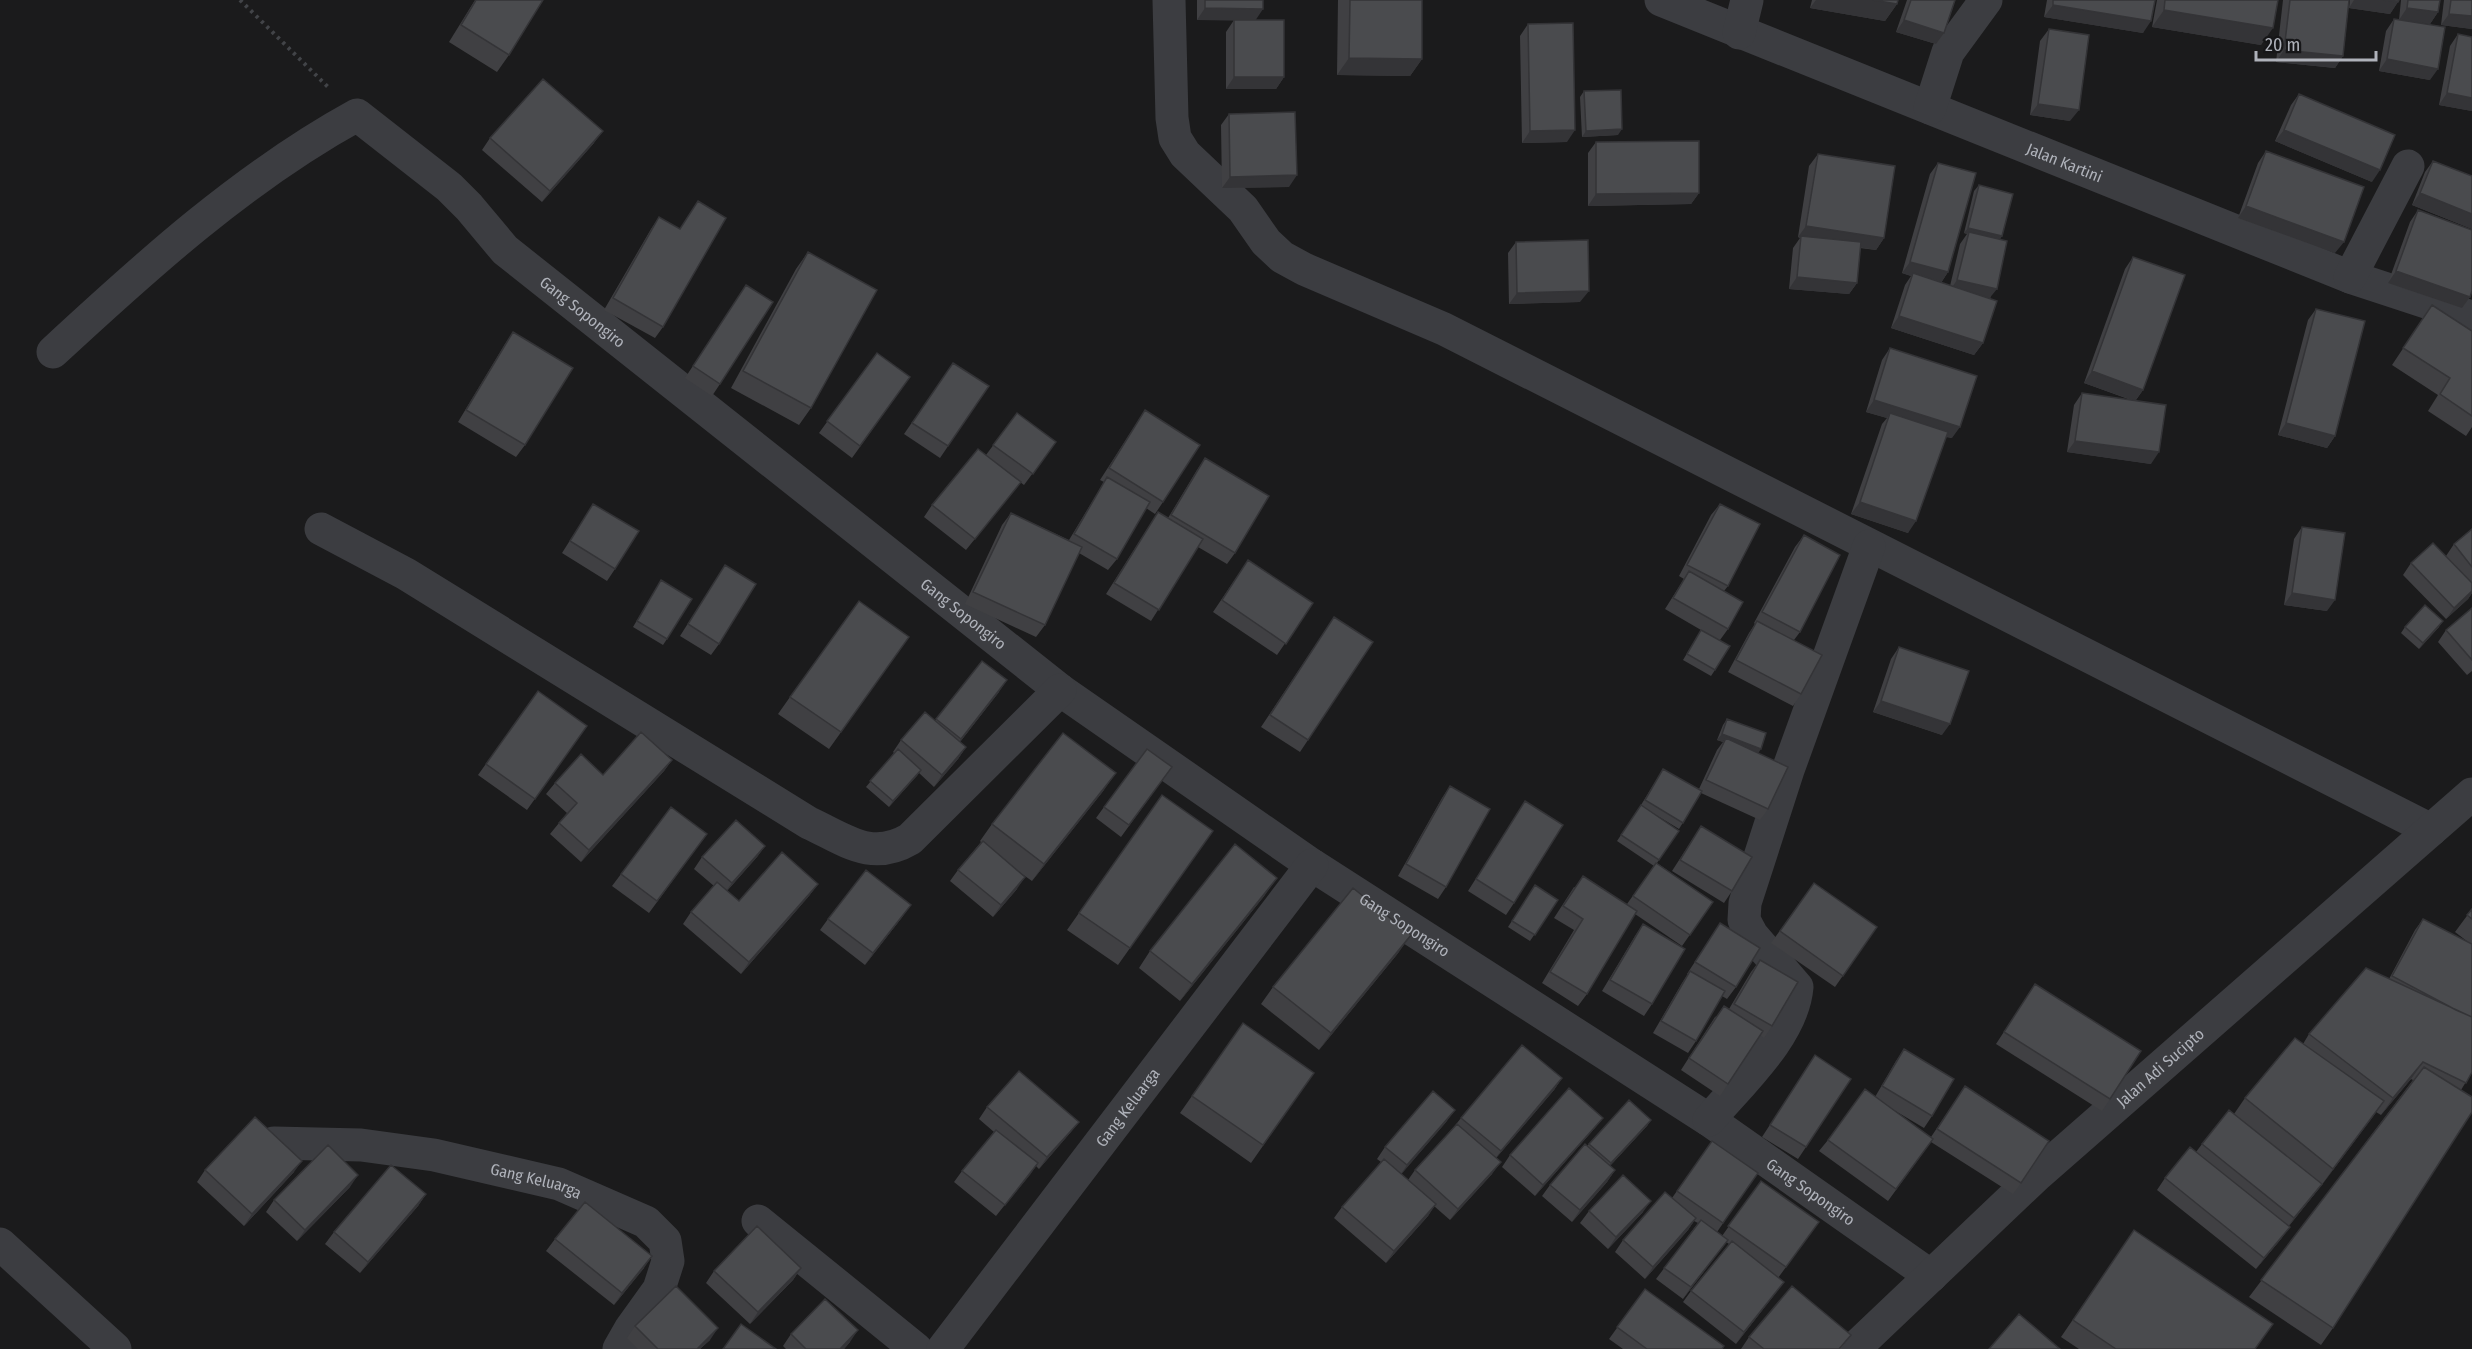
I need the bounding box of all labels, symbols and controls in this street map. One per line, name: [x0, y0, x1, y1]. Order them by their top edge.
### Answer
scale bar: [2256, 24, 2376, 62]
text: 20 m: [2265, 34, 2300, 56]
street label: Jalan Kartini: [2024, 139, 2105, 186]
street label: Gang Sopongiro: [536, 272, 629, 352]
street label: Gang Sopongiro: [917, 574, 1010, 654]
street label: Gang Sopongiro: [1356, 889, 1453, 961]
street label: Jalan Adi Sucipto: [2113, 1024, 2208, 1111]
street label: Gang Keluarga: [1092, 1064, 1164, 1151]
street label: Gang Sopongiro: [1763, 1154, 1858, 1230]
street label: Gang Keluarga: [489, 1159, 585, 1203]

